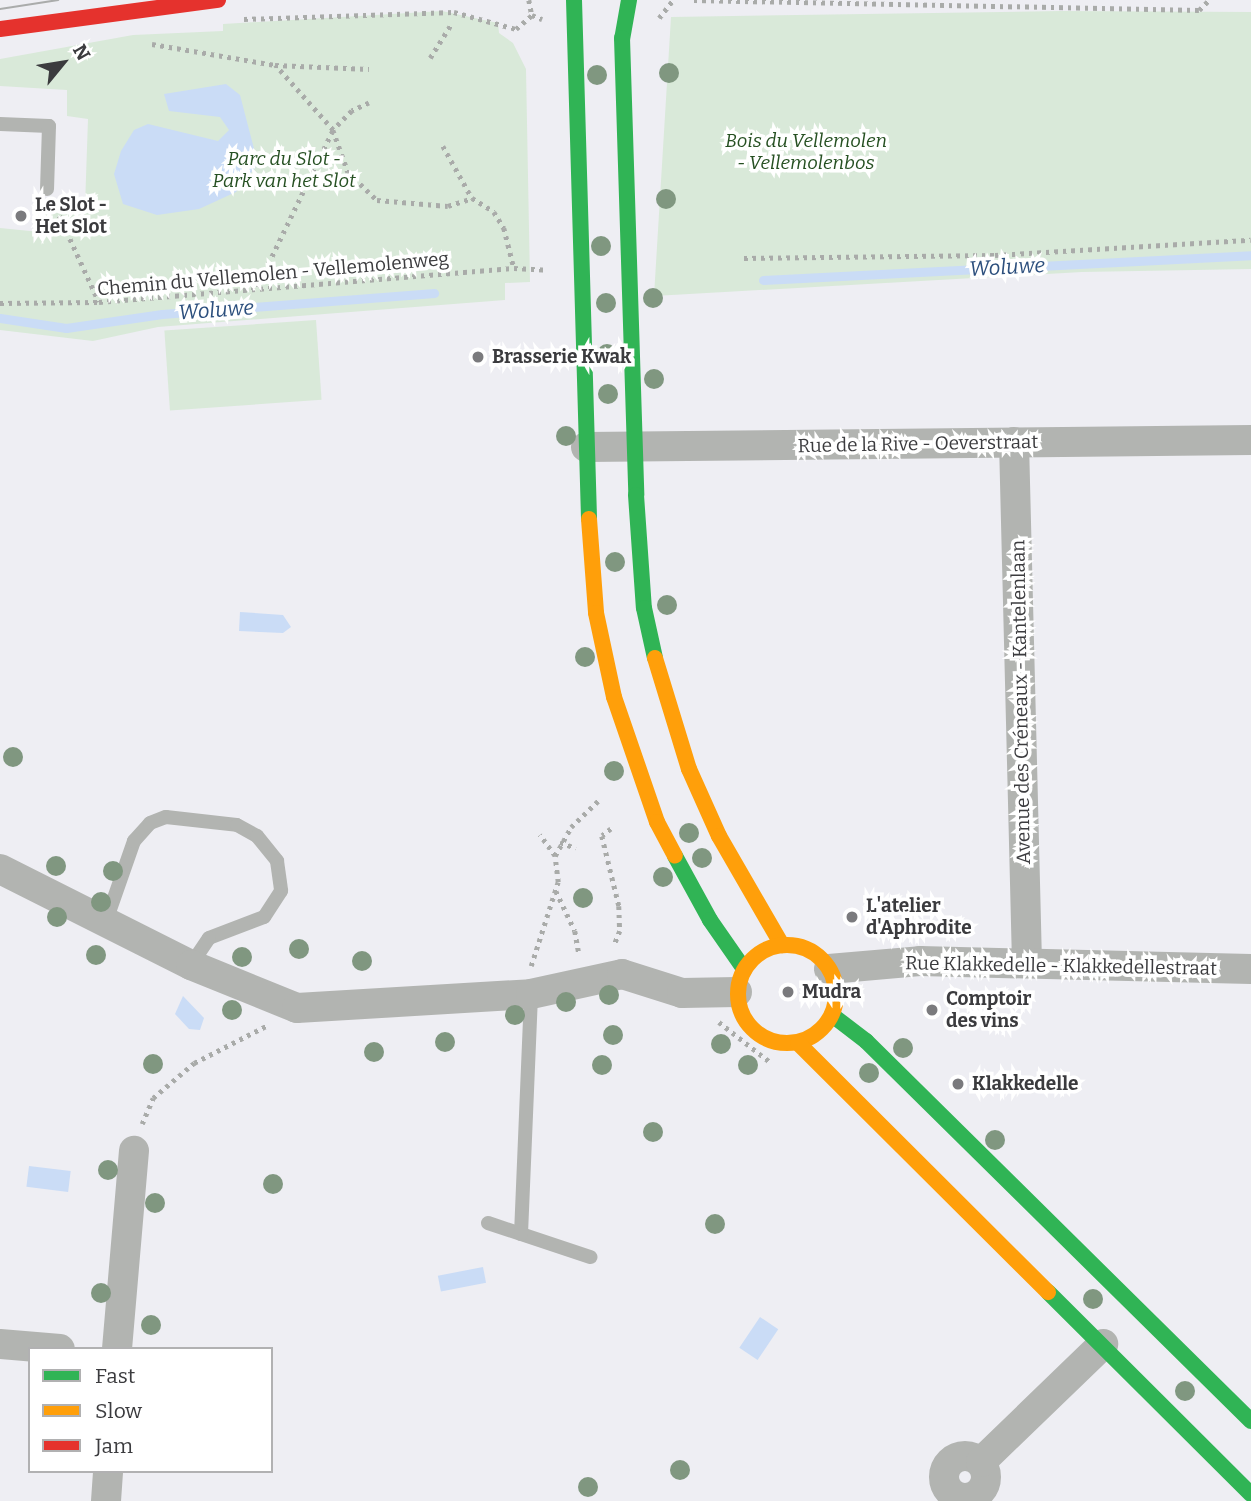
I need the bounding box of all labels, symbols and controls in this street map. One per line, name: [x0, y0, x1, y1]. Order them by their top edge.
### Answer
north arrow: [28, 28, 98, 98]
text: N: [68, 40, 95, 64]
park label: Bois du Vellemolen - Vellemolenbos: [725, 130, 887, 174]
park label: Parc du Slot - Park van het Slot: [212, 148, 356, 192]
place label: Le Slot - Het Slot: [35, 194, 107, 238]
marker: Le Slot - Het Slot: [13, 208, 29, 224]
street label: Chemin du Vellemolen - Vellemolenweg: [96, 247, 450, 301]
water label: Woluwe: [969, 252, 1045, 282]
water label: Woluwe: [177, 295, 255, 325]
place label: Brasserie Kwak: [492, 346, 631, 368]
marker: Brasserie Kwak: [470, 349, 486, 365]
street label: Rue de la Rive - Oeverstraat: [798, 431, 1038, 457]
street label: Avenue des Créneaux - Kantelenlaan: [1007, 540, 1035, 864]
place label: L'atelier d'Aphrodite: [866, 895, 972, 939]
marker: L'atelier d'Aphrodite: [844, 909, 860, 925]
street label: Rue Klakkedelle - Klakkedellestraat: [905, 952, 1217, 980]
place label: Mudra: [802, 981, 861, 1003]
marker: Mudra: [780, 984, 796, 1000]
place label: Comptoir des vins: [946, 988, 1031, 1032]
marker: Comptoir des vins: [924, 1002, 940, 1018]
place label: Klakkedelle: [972, 1073, 1078, 1095]
marker: Klakkedelle: [950, 1076, 966, 1092]
legend: [28, 1347, 273, 1473]
text: Fast: [95, 1363, 135, 1389]
text: Slow: [95, 1398, 142, 1424]
text: Jam: [95, 1433, 133, 1459]

